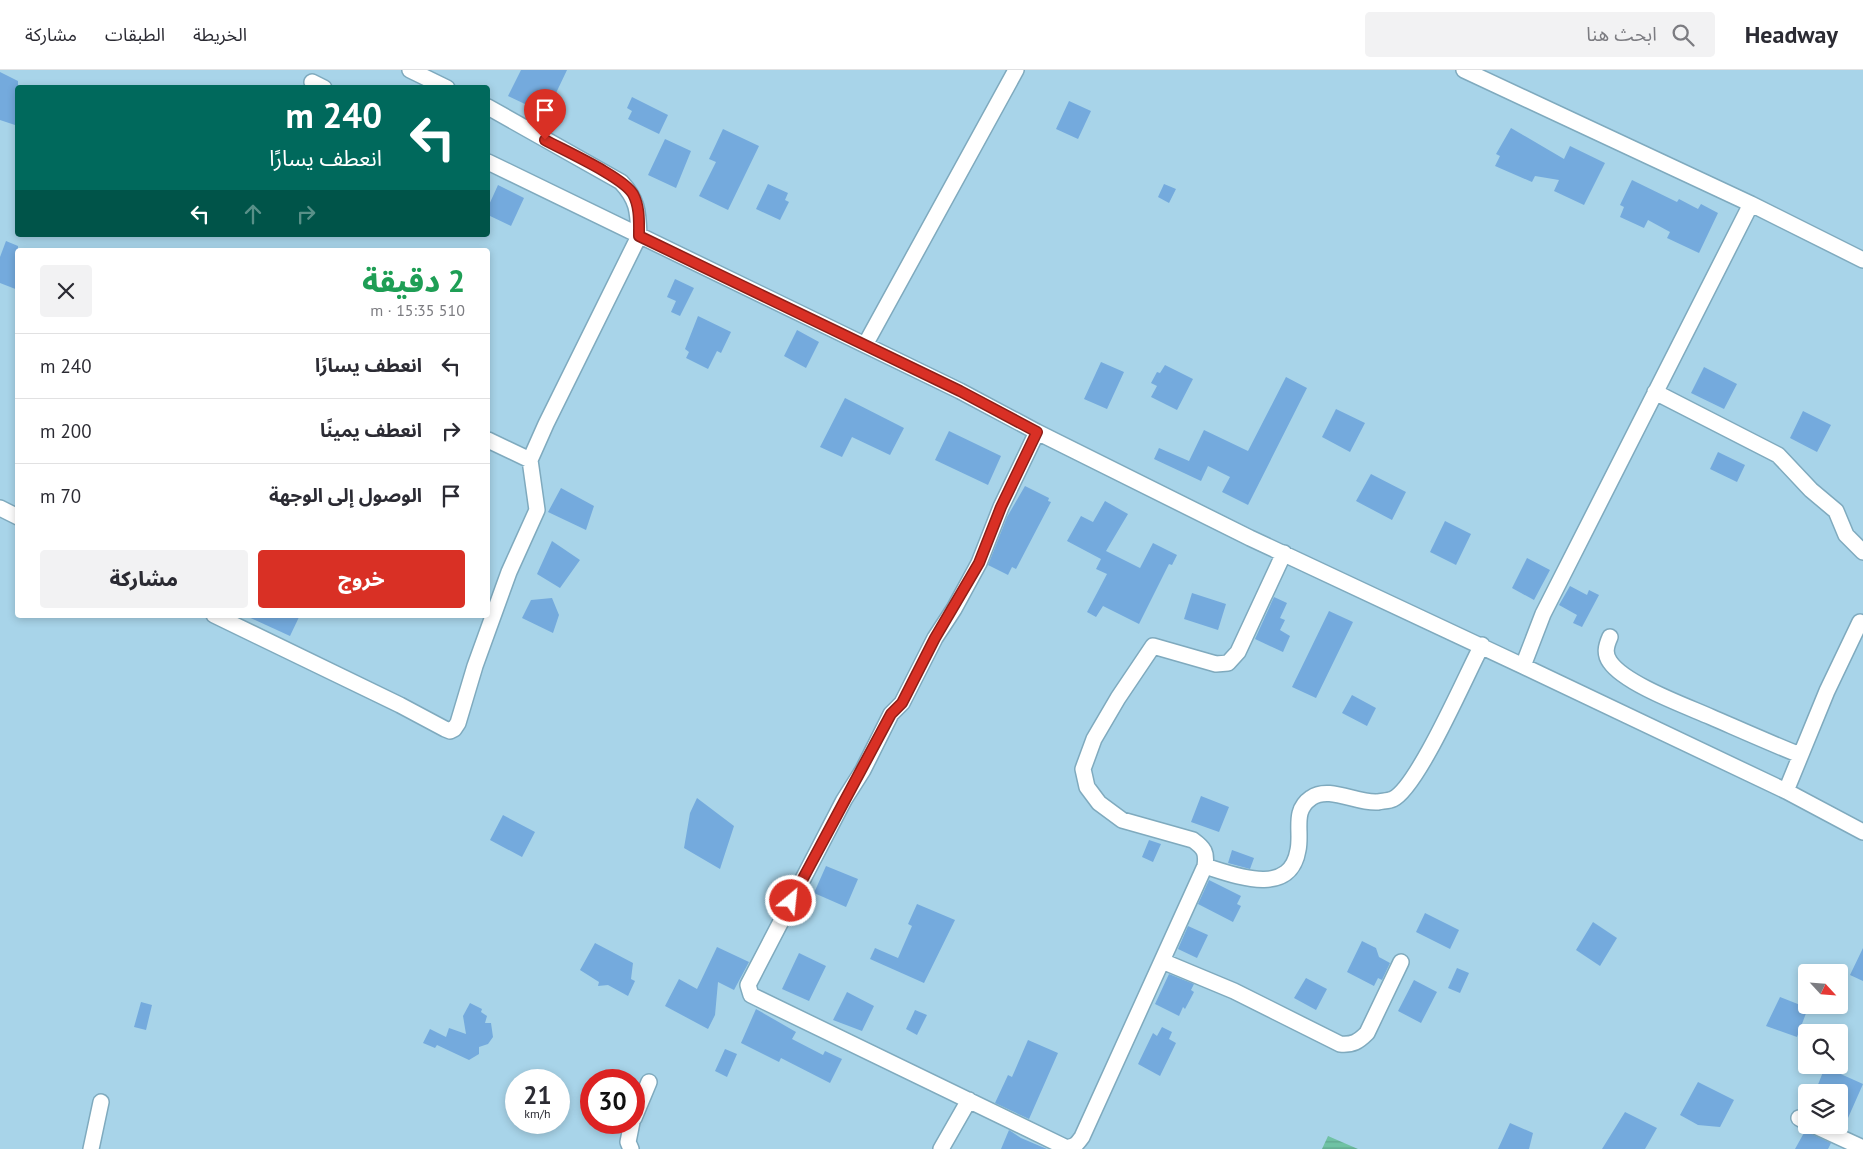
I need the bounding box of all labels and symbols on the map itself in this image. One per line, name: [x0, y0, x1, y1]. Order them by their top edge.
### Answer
pin: [524, 89, 566, 140]
position arrow: [764, 874, 816, 926]
north arrow: [1798, 964, 1848, 1014]
speed limit sign: 30: [580, 1069, 645, 1134]

